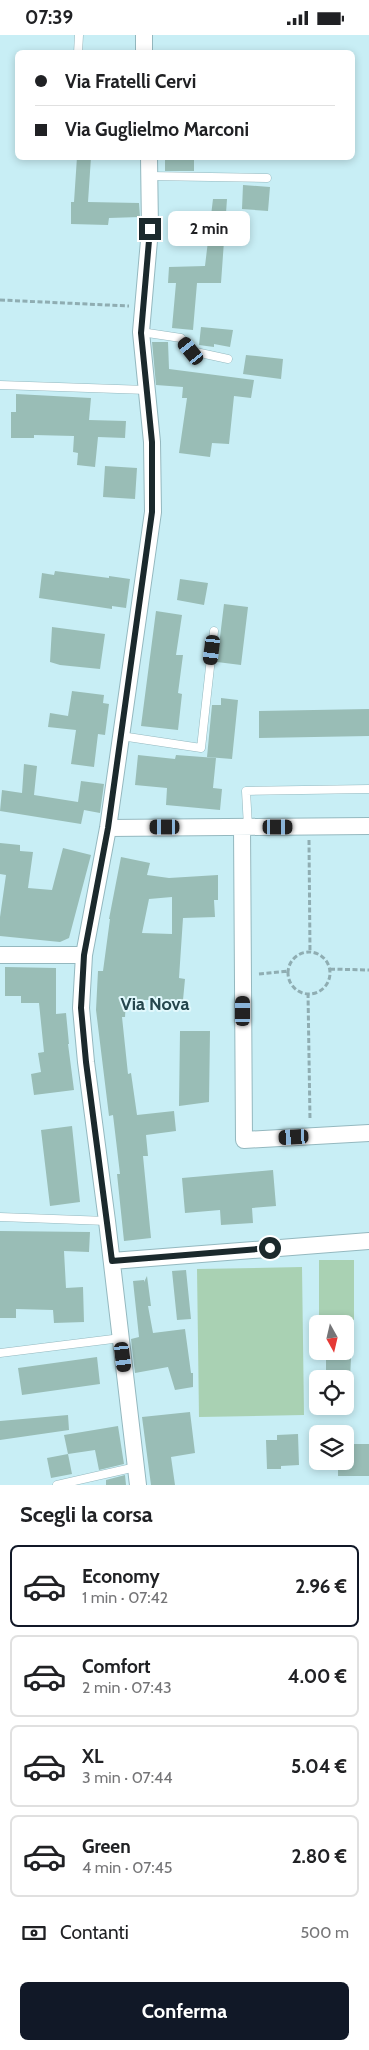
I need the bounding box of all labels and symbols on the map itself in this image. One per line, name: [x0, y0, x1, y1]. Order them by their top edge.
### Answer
callout: 2 min: [168, 211, 250, 247]
route end: [139, 218, 161, 240]
car: [175, 335, 206, 367]
car: [202, 634, 221, 666]
car: [150, 820, 180, 835]
car: [263, 820, 293, 835]
district label: Via Nova: [121, 993, 189, 1015]
car: [235, 996, 250, 1026]
car: [278, 1129, 309, 1145]
route start: [259, 1237, 281, 1259]
north arrow: [309, 1315, 354, 1360]
car: [113, 1341, 132, 1373]

